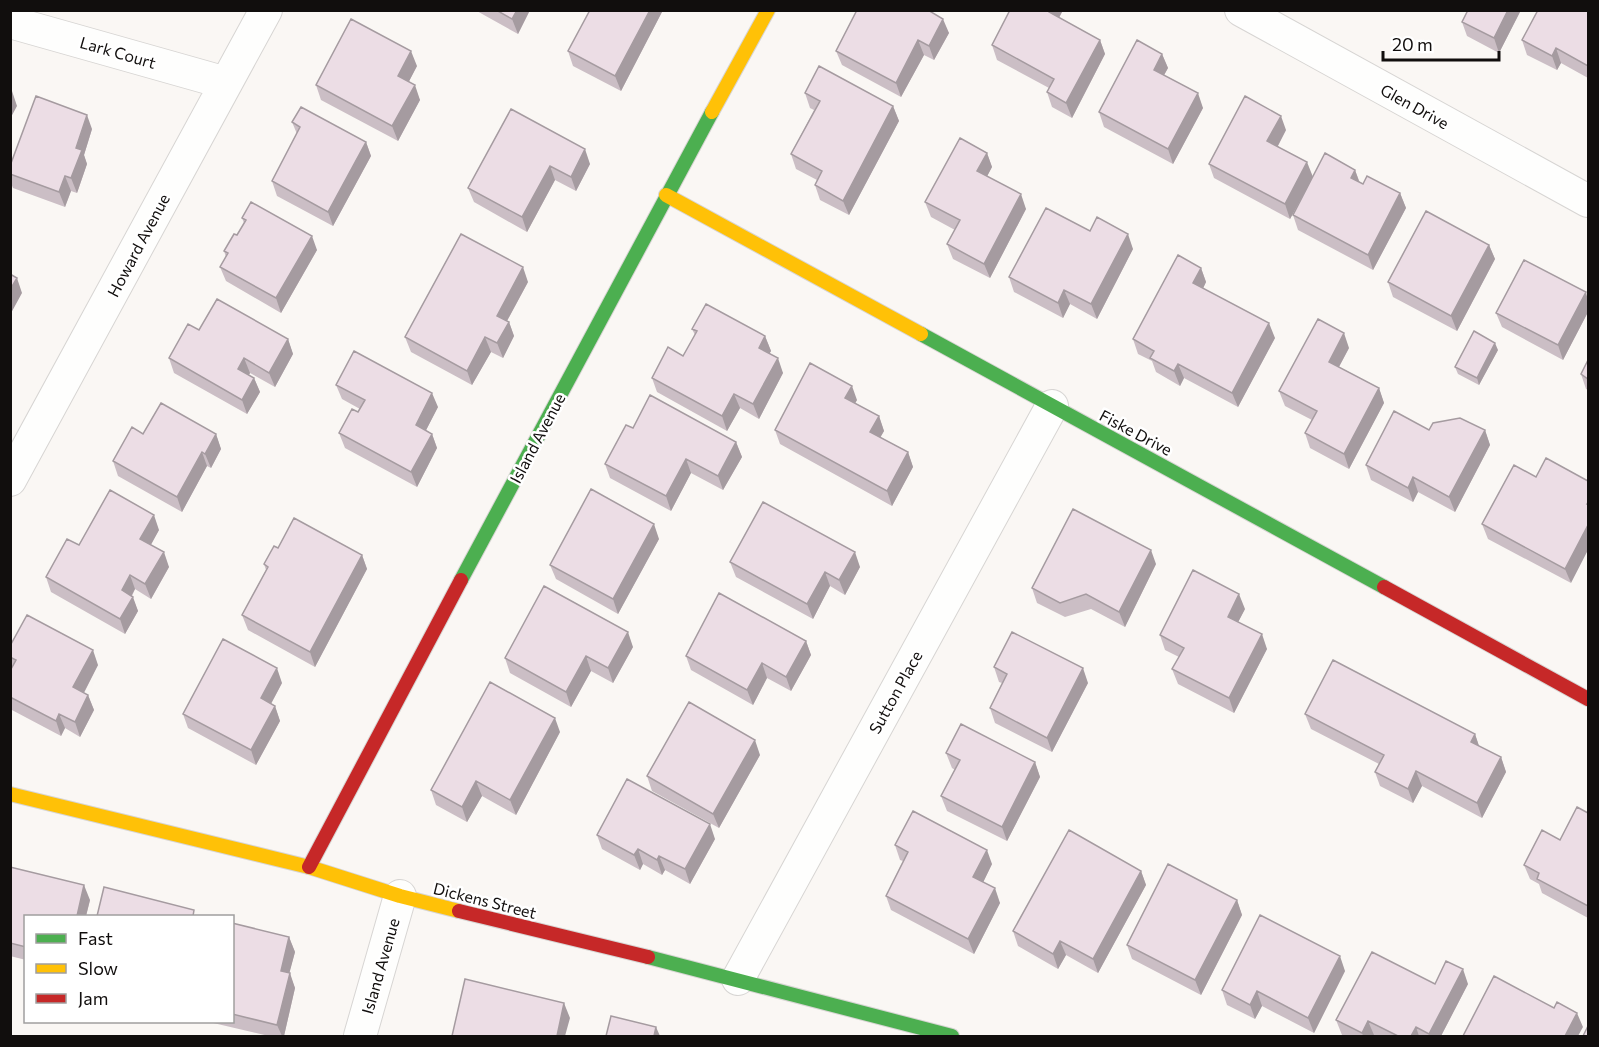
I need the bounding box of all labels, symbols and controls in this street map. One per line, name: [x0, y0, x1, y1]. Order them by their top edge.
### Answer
scale bar: [1383, 24, 1498, 62]
street label: Lark Court: [78, 32, 159, 72]
text: 20 m: [1392, 33, 1433, 55]
street label: Glen Drive: [1378, 79, 1452, 133]
street label: Howard Avenue: [103, 190, 173, 300]
street label: Island Avenue: [505, 390, 569, 486]
street label: Fiske Drive: [1097, 405, 1175, 459]
street label: Sutton Place: [864, 647, 926, 737]
street label: Dickens Street: [432, 878, 539, 922]
legend: [24, 915, 234, 1023]
street label: Island Avenue: [357, 916, 403, 1016]
text: Fast: [78, 927, 113, 949]
text: Slow: [78, 957, 118, 979]
text: Jam: [78, 987, 108, 1009]

